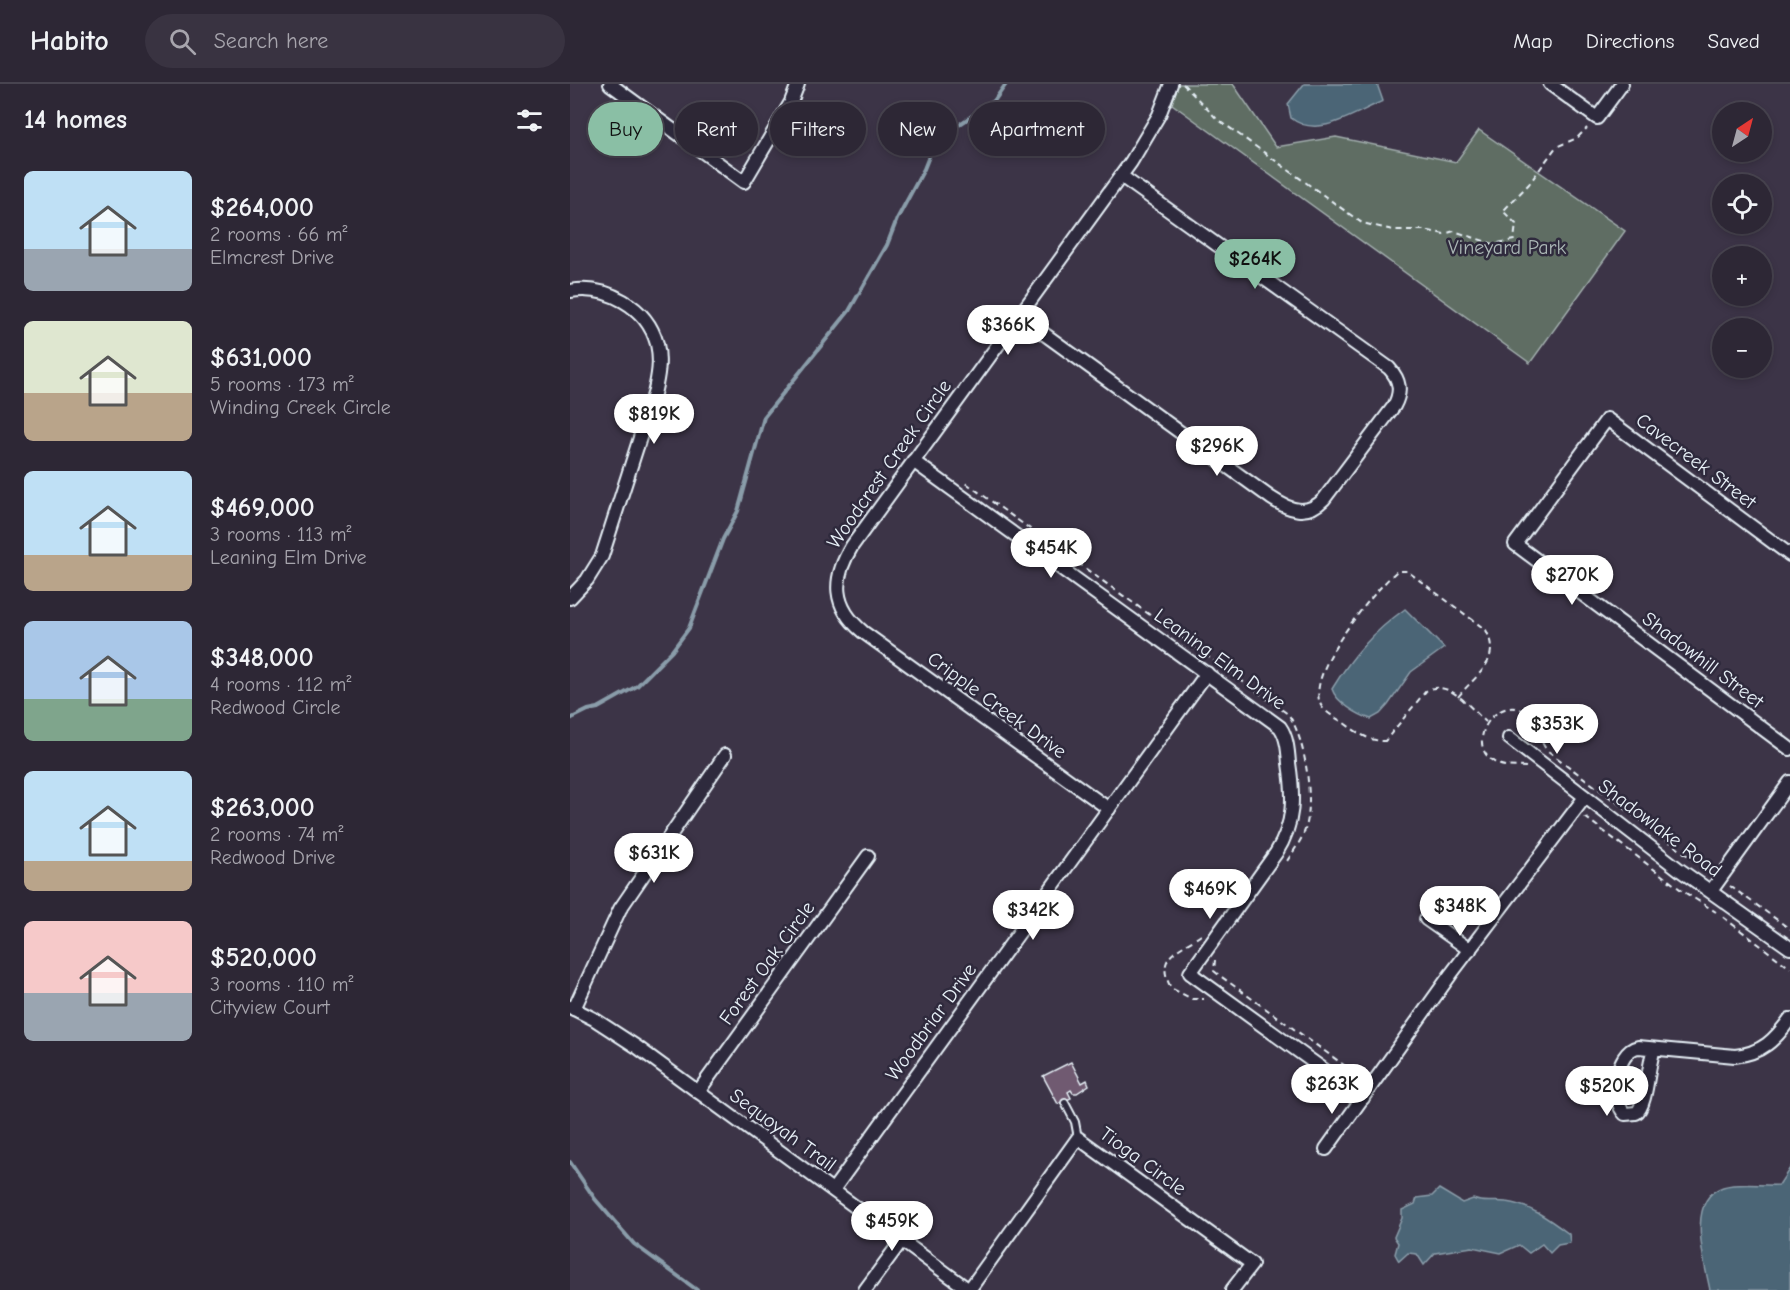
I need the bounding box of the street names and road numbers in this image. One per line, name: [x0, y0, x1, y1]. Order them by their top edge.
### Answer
street label: Woodcrest Creek Circle: [822, 375, 956, 553]
street label: Cavecreek Street: [1631, 408, 1762, 514]
street label: Leaning Elm Drive: [1150, 604, 1290, 714]
street label: Shadowhill Street: [1638, 607, 1769, 714]
street label: Cripple Creek Drive: [923, 647, 1071, 763]
street label: Shadowlake Road: [1594, 774, 1726, 882]
street label: Forest Oak Circle: [714, 897, 820, 1029]
street label: Woodbriar Drive: [881, 959, 981, 1085]
street label: Sequoyah Trail: [725, 1084, 841, 1176]
street label: Tioga Circle: [1095, 1122, 1191, 1200]

